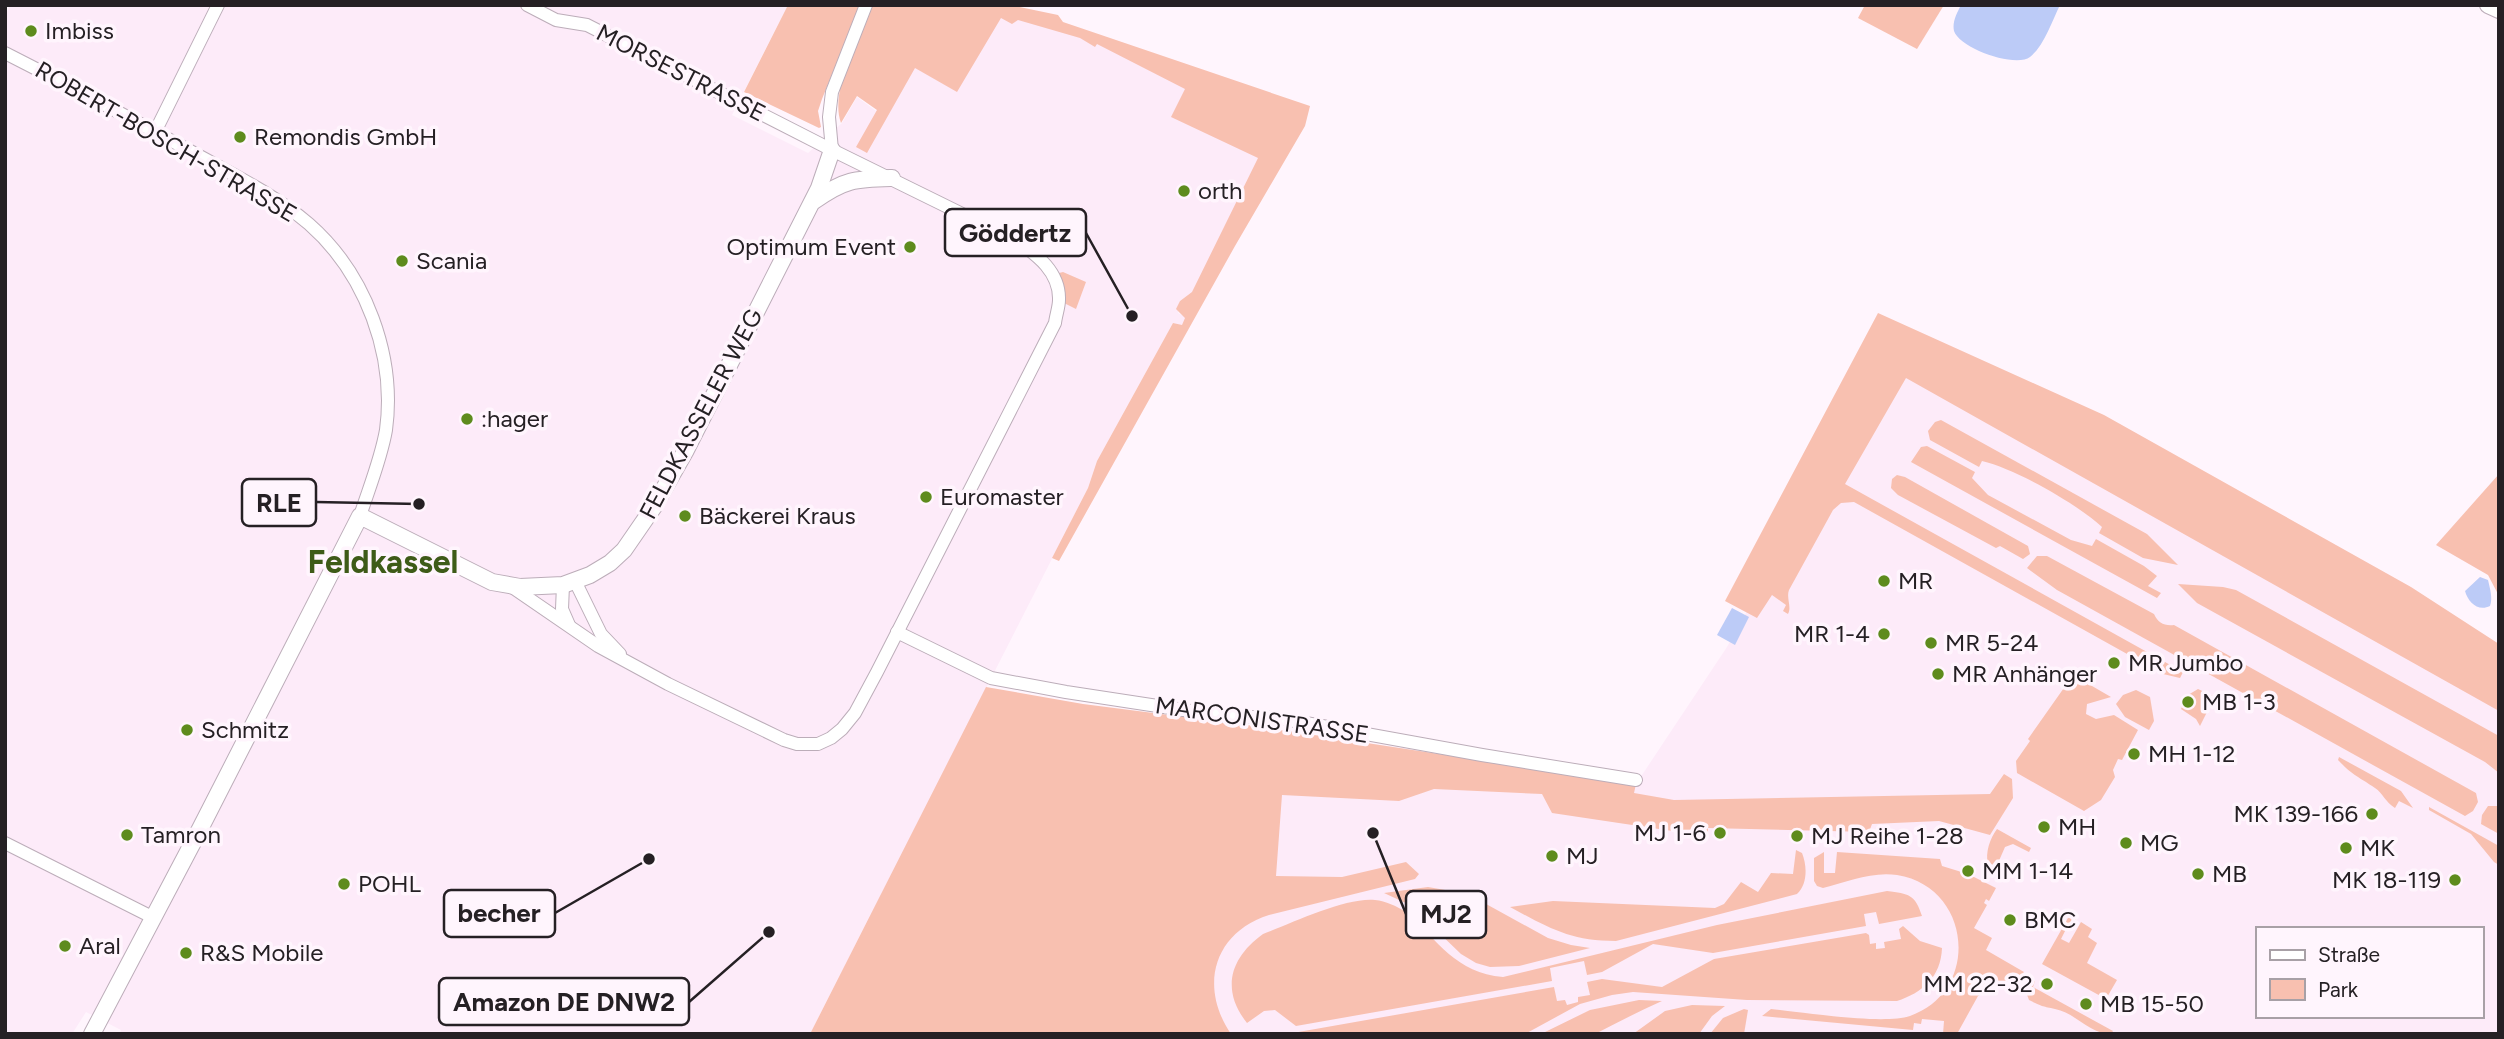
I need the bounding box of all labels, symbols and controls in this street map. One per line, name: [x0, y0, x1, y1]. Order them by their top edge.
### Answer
place label: Imbiss: [45, 16, 114, 45]
street label: MORSESTRASSE: [592, 17, 771, 128]
marker: Imbiss: [23, 23, 39, 39]
street label: ROBERT-BOSCH-STRASSE: [30, 55, 302, 228]
place label: Remondis GmbH: [254, 122, 437, 151]
marker: Remondis GmbH: [232, 129, 248, 145]
place label: orth: [1198, 176, 1243, 205]
marker: orth: [1176, 183, 1192, 199]
callout: Göddertz: [945, 209, 1086, 256]
text: Göddertz: [959, 217, 1071, 249]
place label: Optimum Event: [726, 232, 896, 261]
marker: Optimum Event: [902, 239, 918, 255]
place label: Scania: [416, 246, 487, 275]
marker: Scania: [394, 253, 410, 269]
street label: FELDKASSELER WEG: [633, 304, 768, 524]
place label: :hager: [481, 404, 548, 433]
marker: :hager: [459, 411, 475, 427]
callout: RLE: [242, 479, 316, 526]
place label: Euromaster: [940, 482, 1064, 511]
text: RLE: [256, 487, 302, 519]
marker: Euromaster: [918, 489, 934, 505]
place label: Bäckerei Kraus: [699, 501, 856, 530]
marker: Bäckerei Kraus: [677, 508, 693, 524]
district label: Feldkassel: [308, 543, 458, 581]
place label: MR: [1898, 566, 1933, 595]
marker: MR: [1876, 573, 1892, 589]
place label: MR 1-4: [1794, 619, 1870, 648]
marker: MR 1-4: [1876, 626, 1892, 642]
place label: MR 5-24: [1945, 628, 2038, 657]
marker: MR 5-24: [1923, 635, 1939, 651]
place label: MR Jumbo: [2128, 648, 2243, 677]
marker: MR Jumbo: [2106, 655, 2122, 671]
place label: MR Anhänger: [1952, 659, 2097, 688]
marker: MR Anhänger: [1930, 666, 1946, 682]
place label: MB 1-3: [2202, 687, 2276, 716]
street label: MARCONISTRASSE: [1153, 690, 1371, 749]
marker: MB 1-3: [2180, 694, 2196, 710]
place label: Schmitz: [201, 715, 289, 744]
marker: Schmitz: [179, 722, 195, 738]
place label: MH 1-12: [2148, 739, 2236, 768]
marker: MH 1-12: [2126, 746, 2142, 762]
place label: MK 139-166: [2233, 799, 2358, 828]
marker: MK 139-166: [2364, 806, 2380, 822]
place label: MH: [2058, 812, 2096, 841]
place label: MJ 1-6: [1634, 818, 1706, 847]
marker: MH: [2036, 819, 2052, 835]
place label: Tamron: [141, 820, 221, 849]
place label: MJ Reihe 1-28: [1811, 821, 1964, 850]
marker: MJ 1-6: [1712, 825, 1728, 841]
marker: Tamron: [119, 827, 135, 843]
marker: MJ Reihe 1-28: [1789, 828, 1805, 844]
place label: MG: [2140, 828, 2179, 857]
place label: MK: [2360, 833, 2395, 862]
marker: MG: [2118, 835, 2134, 851]
marker: MK: [2338, 840, 2354, 856]
place label: MJ: [1566, 841, 1599, 870]
marker: MJ: [1544, 848, 1560, 864]
place label: MM 1-14: [1982, 856, 2073, 885]
place label: MB: [2212, 859, 2247, 888]
marker: MM 1-14: [1960, 863, 1976, 879]
place label: MK 18-119: [2332, 865, 2441, 894]
marker: MB: [2190, 866, 2206, 882]
place label: POHL: [358, 869, 422, 898]
marker: MK 18-119: [2447, 872, 2463, 888]
marker: POHL: [336, 876, 352, 892]
callout: becher: [444, 890, 555, 937]
callout: MJ2: [1406, 891, 1486, 938]
text: becher: [457, 897, 541, 929]
text: MJ2: [1420, 898, 1472, 930]
place label: BMC: [2024, 905, 2076, 934]
marker: BMC: [2002, 912, 2018, 928]
legend: [2256, 927, 2483, 1018]
place label: Aral: [79, 931, 121, 960]
marker: Aral: [57, 938, 73, 954]
place label: R&S Mobile: [200, 938, 323, 967]
text: Straße: [2318, 942, 2380, 967]
marker: R&S Mobile: [178, 945, 194, 961]
place label: MM 22-32: [1923, 969, 2033, 998]
marker: MM 22-32: [2039, 976, 2055, 992]
text: Park: [2318, 977, 2359, 1002]
callout: Amazon DE DNW2: [439, 978, 689, 1025]
text: Amazon DE DNW2: [453, 986, 675, 1018]
place label: MB 15-50: [2100, 989, 2204, 1018]
marker: MB 15-50: [2078, 996, 2094, 1012]

